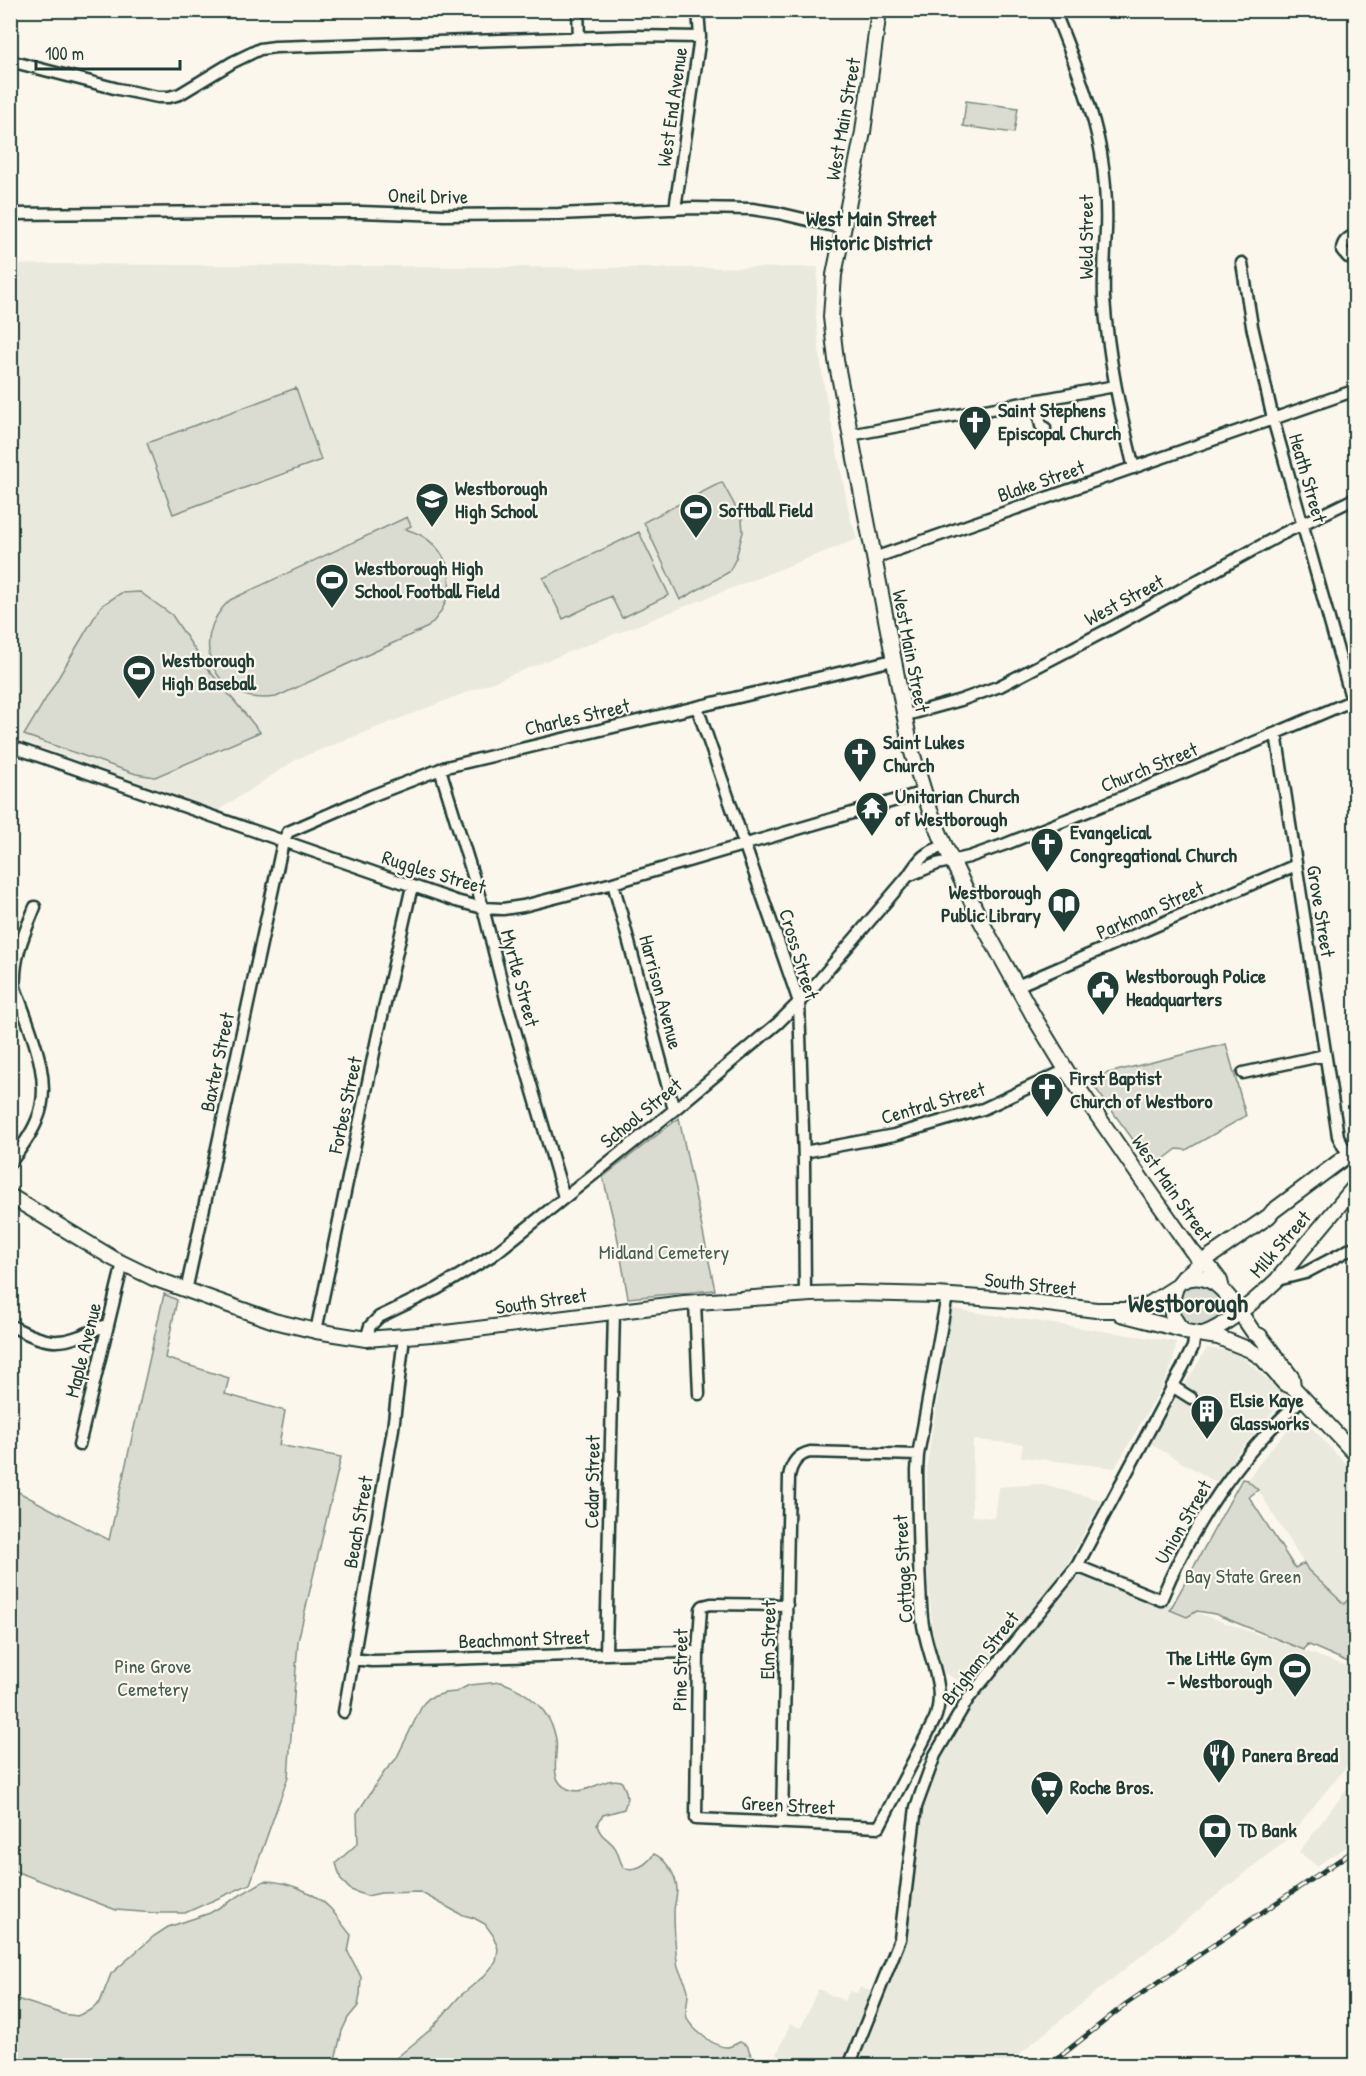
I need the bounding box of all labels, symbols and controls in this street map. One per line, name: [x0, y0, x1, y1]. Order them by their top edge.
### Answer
scale bar: [36, 33, 180, 71]
text: 100 m: [45, 41, 84, 66]
street label: West End Avenue: [650, 45, 693, 168]
street label: West Main Street: [818, 54, 867, 182]
street label: Oneil Drive: [388, 181, 468, 210]
street label: Weld Street: [1072, 194, 1099, 279]
district label: West Main Street Historic District: [806, 204, 937, 257]
place label: Saint Stephens Episcopal Church: [998, 396, 1122, 447]
church icon: Saint Stephens Episcopal Church: [957, 404, 993, 451]
street label: Heath Street: [1283, 430, 1334, 527]
street label: Blake Street: [994, 453, 1089, 508]
place label: Westborough High School: [455, 474, 548, 525]
school or university icon: Westborough High School: [414, 481, 450, 528]
sports icon: Softball Field: [678, 492, 714, 539]
place label: Softball Field: [719, 496, 813, 523]
place label: Westborough High School Football Field: [355, 554, 499, 604]
sports icon: Westborough High School Football Field: [314, 562, 350, 609]
street label: West Street: [1079, 567, 1169, 632]
street label: West Main Street: [886, 588, 937, 715]
place label: Westborough High Baseball: [162, 646, 257, 697]
sports icon: Westborough High Baseball: [121, 653, 157, 700]
street label: Charles Street: [522, 691, 633, 742]
place label: Saint Lukes Church: [883, 728, 965, 778]
street label: Church Street: [1096, 734, 1202, 798]
church icon: Saint Lukes Church: [842, 736, 878, 783]
place label: Unitarian Church of Westborough: [895, 782, 1020, 833]
temple icon: Unitarian Church of Westborough: [854, 790, 890, 837]
place label: Evangelical Congregational Church: [1070, 818, 1237, 869]
church icon: Evangelical Congregational Church: [1029, 826, 1065, 873]
street label: Ruggles Street: [379, 843, 490, 900]
street label: Grove Street: [1301, 863, 1342, 960]
street label: Parkman Street: [1092, 873, 1209, 945]
place label: Westborough Public Library: [941, 878, 1042, 929]
library icon: Westborough Public Library: [1046, 886, 1082, 933]
street label: Cross Street: [773, 905, 826, 1003]
street label: Myrtle Street: [495, 926, 547, 1030]
street label: Harrison Avenue: [633, 932, 690, 1052]
place label: Westborough Police Headquarters: [1126, 962, 1266, 1013]
public building icon: Westborough Police Headquarters: [1085, 969, 1121, 1016]
street label: Baxter Street: [193, 1009, 240, 1114]
street label: Forbes Street: [321, 1053, 368, 1157]
place label: First Baptist Church of Westboro: [1069, 1064, 1213, 1114]
street label: School Street: [594, 1071, 688, 1154]
church icon: First Baptist Church of Westboro: [1029, 1071, 1065, 1118]
street label: Central Street: [878, 1075, 989, 1130]
street label: West Main Street: [1126, 1129, 1220, 1247]
street label: Milk Street: [1243, 1203, 1317, 1283]
park label: Midland Cemetery: [599, 1238, 729, 1265]
street label: South Street: [983, 1265, 1078, 1302]
street label: South Street: [494, 1281, 589, 1320]
district label: Westborough: [1128, 1285, 1248, 1321]
street label: Maple Avenue: [58, 1300, 107, 1400]
place label: Elsie Kaye Glassworks: [1230, 1386, 1309, 1436]
building icon: Elsie Kaye Glassworks: [1189, 1393, 1225, 1440]
street label: Cedar Street: [577, 1434, 606, 1529]
street label: Beach Street: [336, 1473, 379, 1570]
street label: Union Street: [1148, 1474, 1218, 1569]
street label: Cottage Street: [886, 1513, 919, 1624]
park label: Bay State Green: [1185, 1562, 1301, 1589]
street label: Elm Street: [753, 1599, 782, 1680]
street label: Brigham Street: [934, 1604, 1025, 1710]
street label: Beachmont Street: [458, 1623, 591, 1654]
street label: Pine Street: [665, 1628, 694, 1711]
place label: The Little Gym - Westborough: [1165, 1644, 1273, 1695]
sports icon: The Little Gym - Westborough: [1277, 1651, 1313, 1698]
park label: Pine Grove Cemetery: [114, 1652, 192, 1702]
restaurant icon: Panera Bread: [1201, 1737, 1237, 1784]
place label: Panera Bread: [1242, 1741, 1338, 1768]
supermarket icon: Roche Bros.: [1029, 1769, 1065, 1816]
place label: Roche Bros.: [1070, 1773, 1154, 1800]
street label: Green Street: [741, 1789, 836, 1820]
bank icon: TD Bank: [1197, 1812, 1233, 1859]
place label: TD Bank: [1237, 1816, 1297, 1843]

